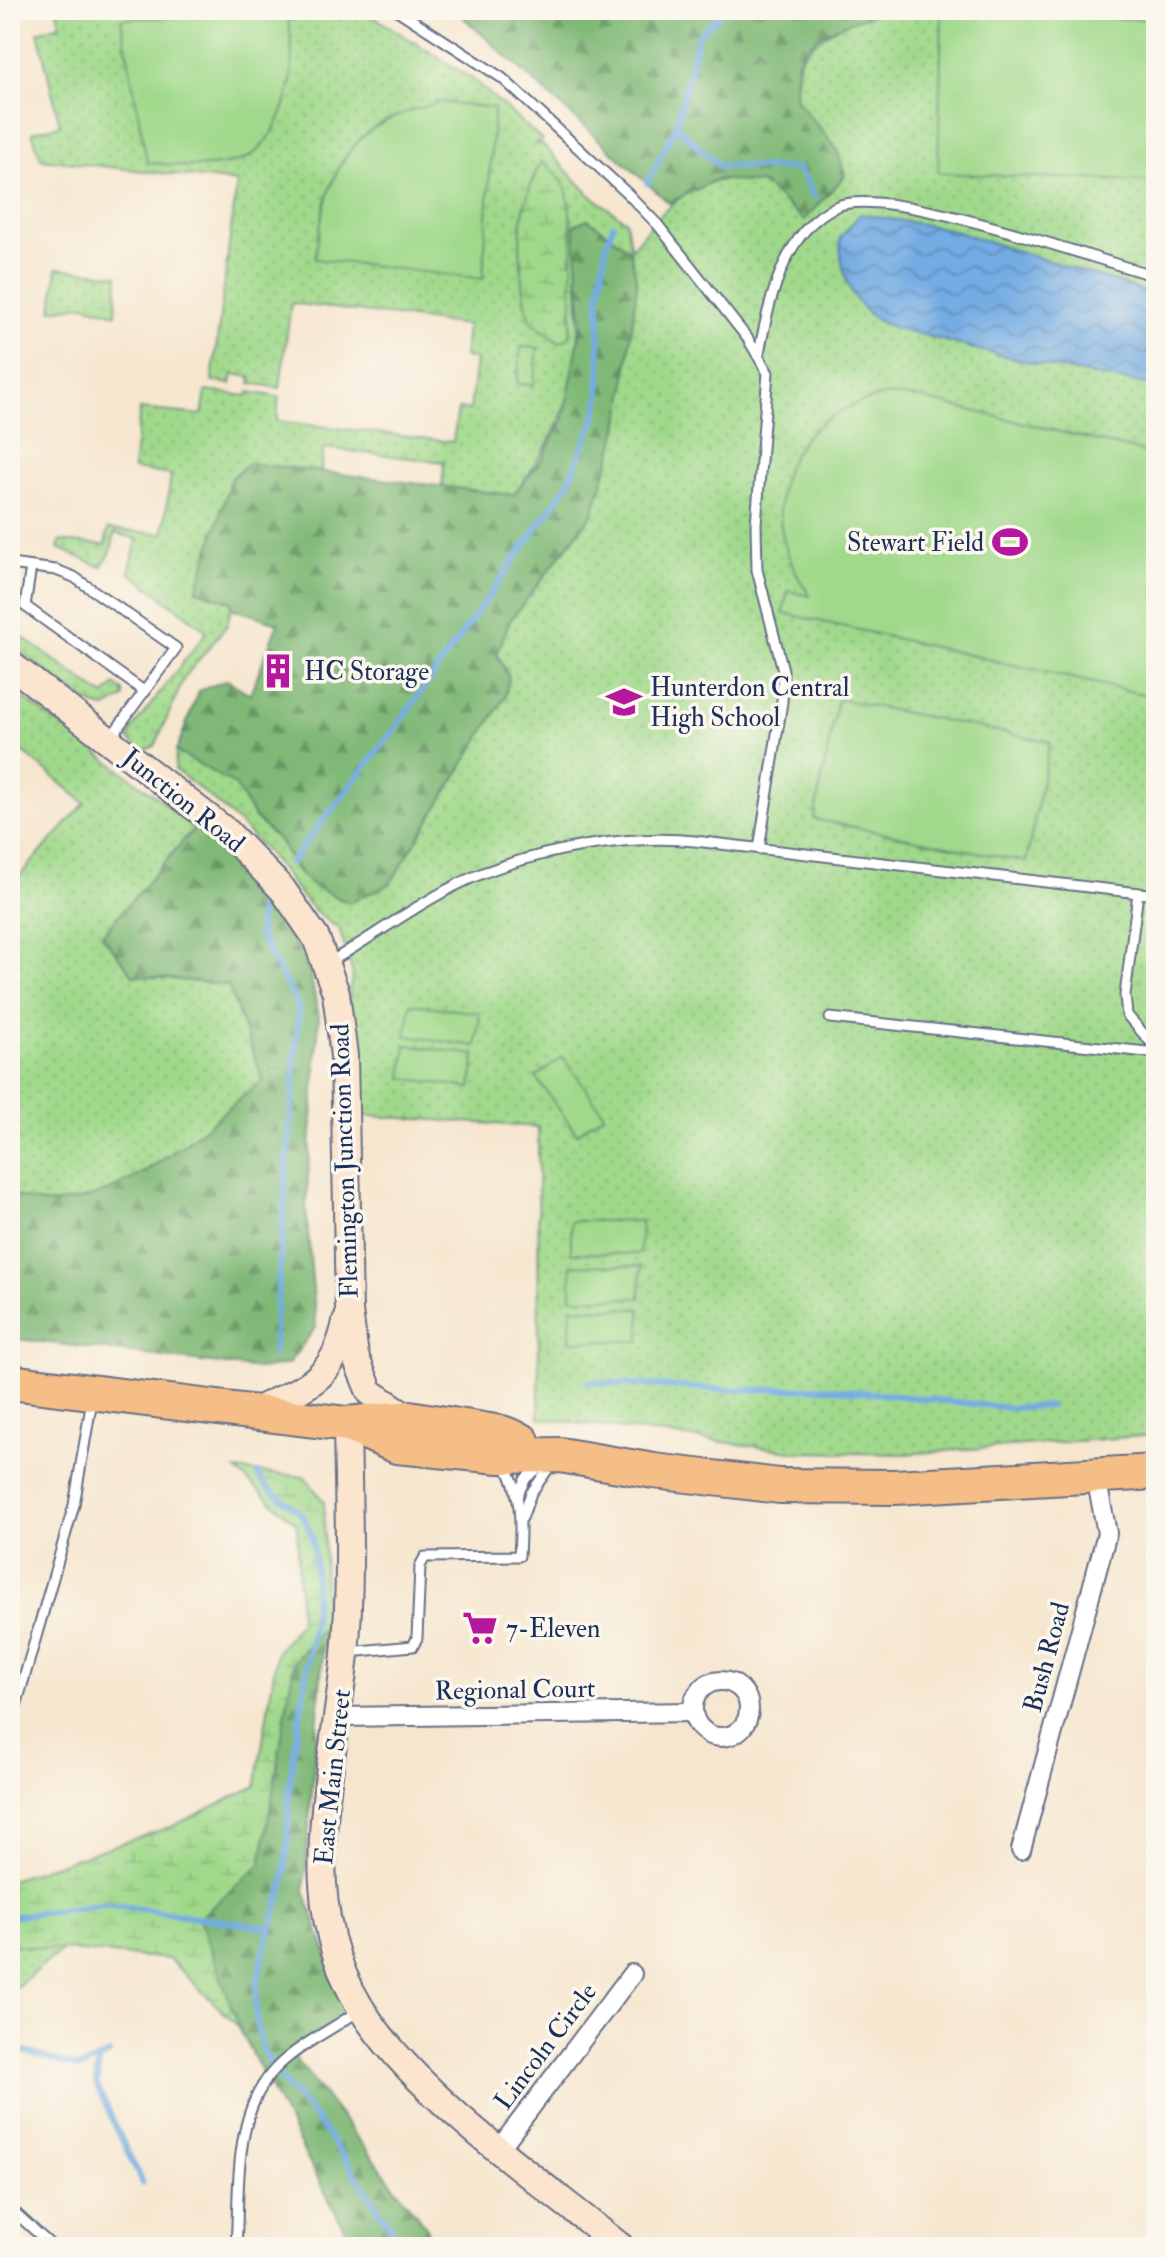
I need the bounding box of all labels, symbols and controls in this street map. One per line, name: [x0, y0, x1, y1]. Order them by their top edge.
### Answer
sports icon: Stewart Field: [991, 523, 1029, 561]
place label: Stewart Field: [847, 527, 984, 559]
building icon: HC Storage: [259, 652, 297, 690]
place label: HC Storage: [304, 656, 429, 688]
place label: Hunterdon Central High School: [650, 672, 850, 734]
school or university icon: Hunterdon Central High School: [605, 683, 643, 721]
street label: Junction Road: [115, 741, 251, 860]
street label: Flemington Junction Road: [324, 1023, 366, 1299]
street label: Bush Road: [1017, 1598, 1077, 1716]
supermarket icon: 7-Eleven: [461, 1609, 499, 1647]
place label: 7-Eleven: [506, 1613, 600, 1645]
street label: Regional Court: [434, 1673, 596, 1707]
street label: East Main Street: [308, 1688, 358, 1866]
street label: Lincoln Circle: [488, 1977, 604, 2116]

